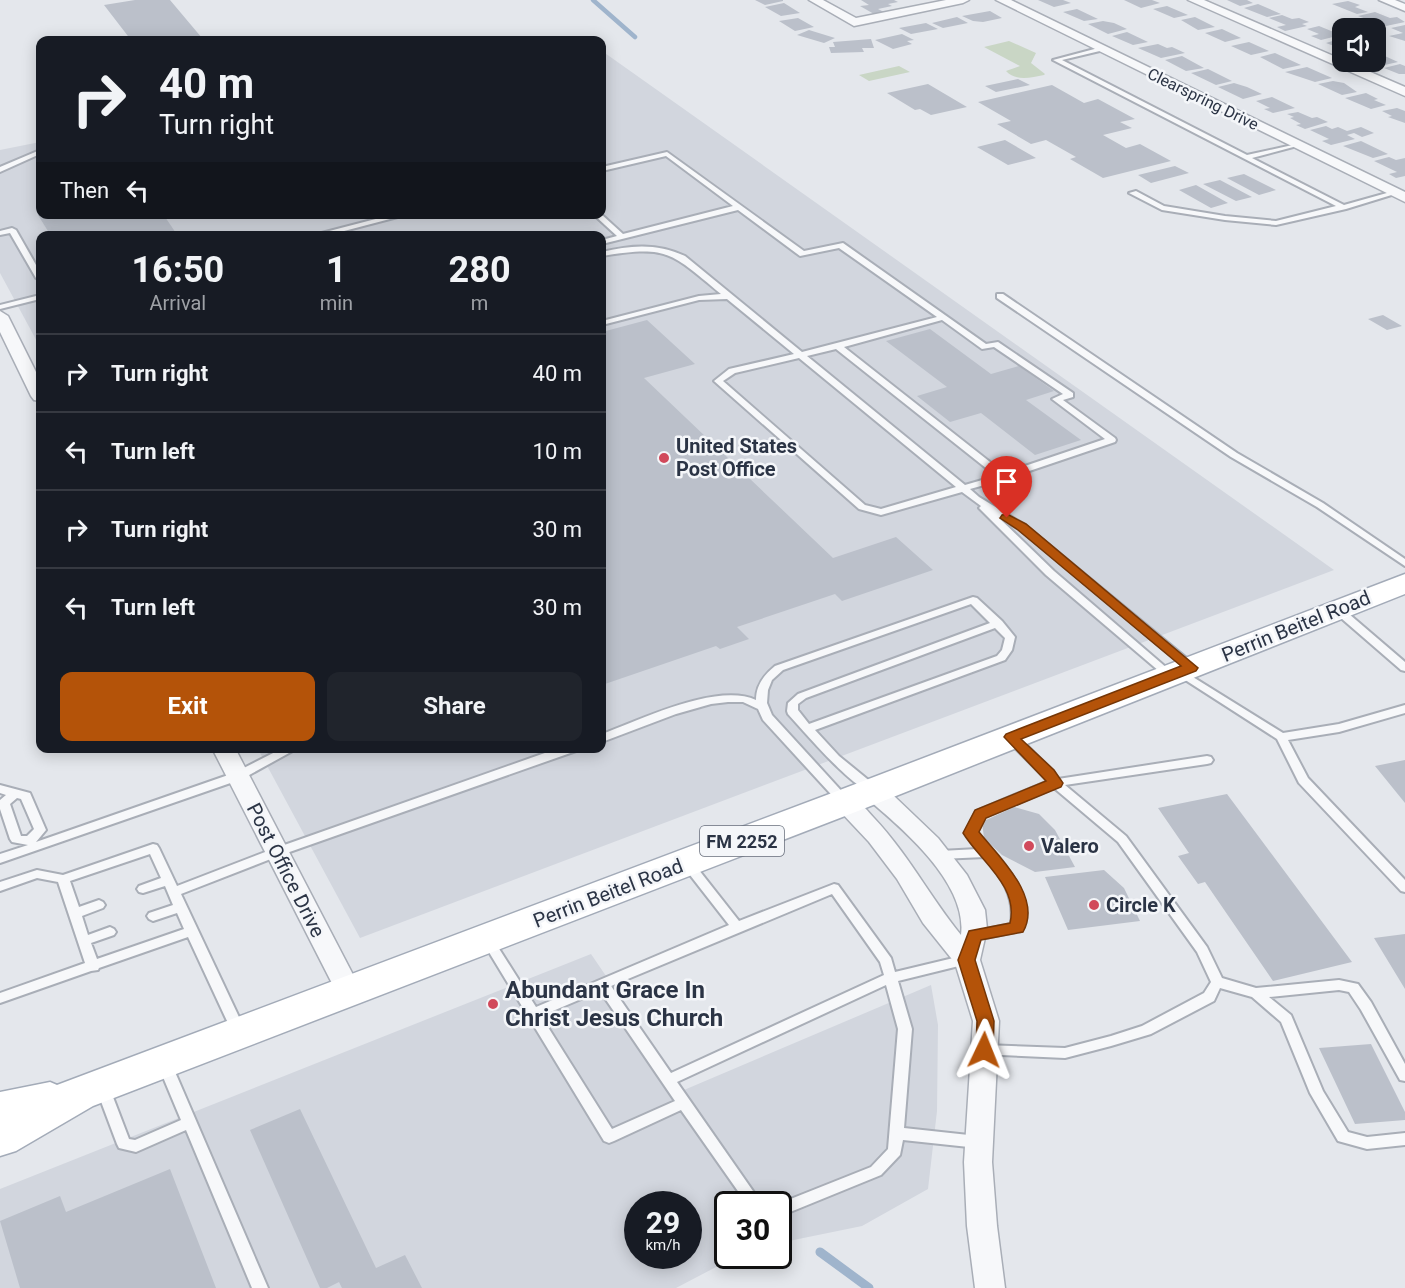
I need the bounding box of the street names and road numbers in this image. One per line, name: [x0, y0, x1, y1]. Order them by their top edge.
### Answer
street label: Clearspring Drive: [1144, 64, 1262, 134]
street label: Perrin Beitel Road: [1218, 585, 1374, 667]
street label: Post Office Drive: [242, 799, 330, 941]
road number: FM 2252: [700, 826, 784, 856]
street label: Perrin Beitel Road: [530, 853, 686, 933]

